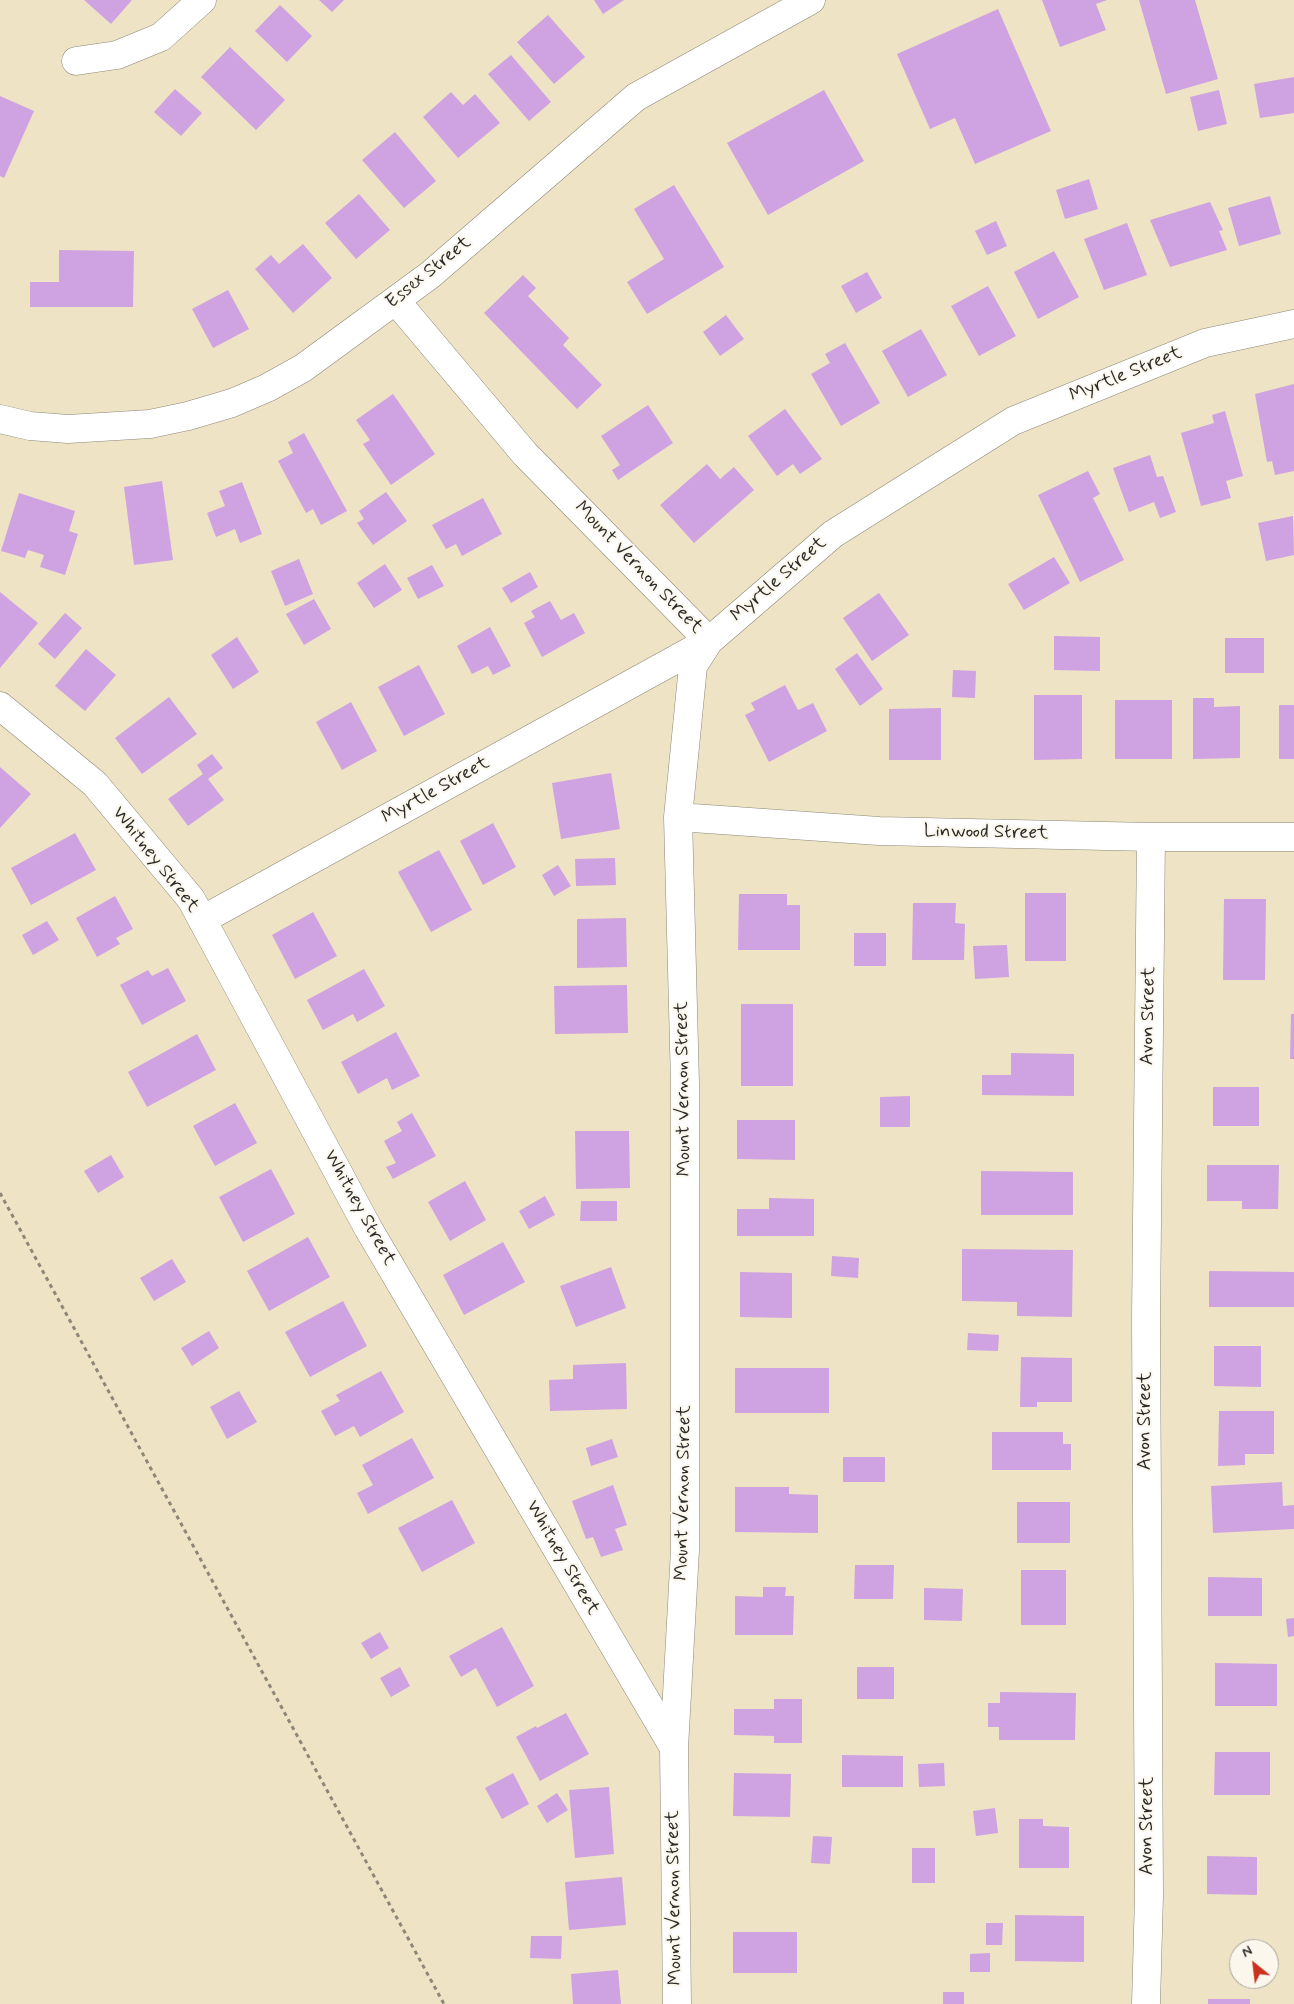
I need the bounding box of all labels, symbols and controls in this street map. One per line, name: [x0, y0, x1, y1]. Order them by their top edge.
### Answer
street label: Essex Street: [382, 232, 476, 314]
street label: Myrtle Street: [1066, 342, 1186, 408]
street label: Mount Vernon Street: [569, 497, 707, 639]
street label: Myrtle Street: [727, 532, 831, 628]
street label: Myrtle Street: [378, 752, 494, 830]
street label: Whitney Street: [107, 802, 203, 918]
street label: Linwood Street: [924, 821, 1048, 845]
street label: Avon Street: [1137, 967, 1161, 1065]
street label: Mount Vernon Street: [671, 1001, 697, 1177]
street label: Whitney Street: [318, 1146, 400, 1270]
street label: Avon Street: [1135, 1372, 1157, 1470]
street label: Mount Vernon Street: [671, 1405, 697, 1581]
street label: Whitney Street: [520, 1497, 604, 1619]
street label: Avon Street: [1137, 1777, 1159, 1875]
street label: Mount Vernon Street: [662, 1810, 688, 1986]
north arrow: [1229, 1939, 1279, 1989]
text: N: [1239, 1942, 1256, 1962]

